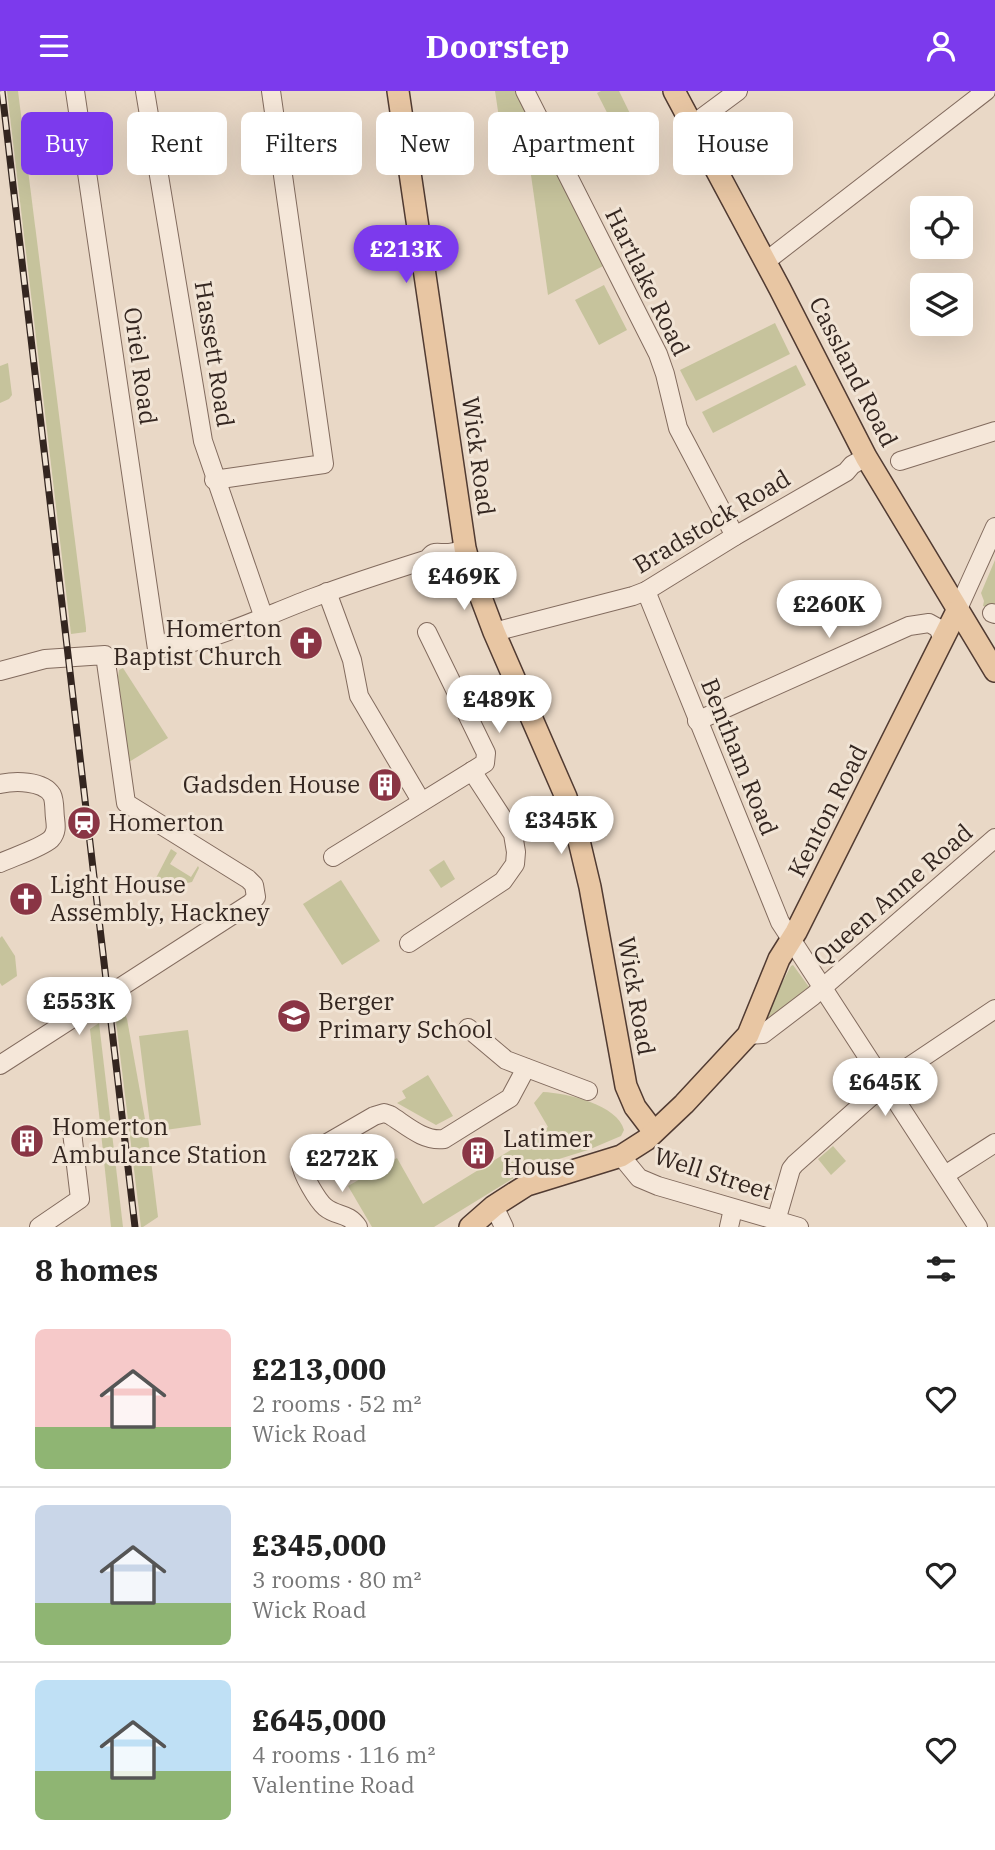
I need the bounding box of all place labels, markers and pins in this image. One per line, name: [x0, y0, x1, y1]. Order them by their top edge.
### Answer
pin: £213K: [357, 225, 455, 285]
pin: £469K: [415, 553, 513, 612]
pin: £260K: [780, 581, 878, 640]
place label: Homerton Baptist Church: [113, 612, 282, 672]
church icon: Homerton Baptist Church: [287, 624, 325, 662]
pin: £489K: [450, 675, 548, 735]
building icon: Gadsden House: [366, 766, 404, 804]
place label: Gadsden House: [183, 768, 360, 800]
pin: £345K: [512, 797, 610, 856]
station icon: Homerton: [65, 804, 103, 842]
place label: Homerton: [108, 806, 224, 838]
place label: Light House Assembly, Hackney: [50, 868, 270, 928]
church icon: Light House Assembly, Hackney: [7, 880, 45, 918]
pin: £553K: [30, 977, 128, 1037]
place label: Berger Primary School: [318, 985, 493, 1045]
school or university icon: Berger Primary School: [275, 997, 313, 1035]
pin: £645K: [836, 1059, 934, 1118]
place label: Homerton Ambulance Station: [52, 1110, 267, 1170]
building icon: Homerton Ambulance Station: [8, 1122, 46, 1160]
place label: Latimer House: [503, 1122, 593, 1182]
building icon: Latimer House: [459, 1134, 497, 1172]
pin: £272K: [293, 1135, 391, 1194]

